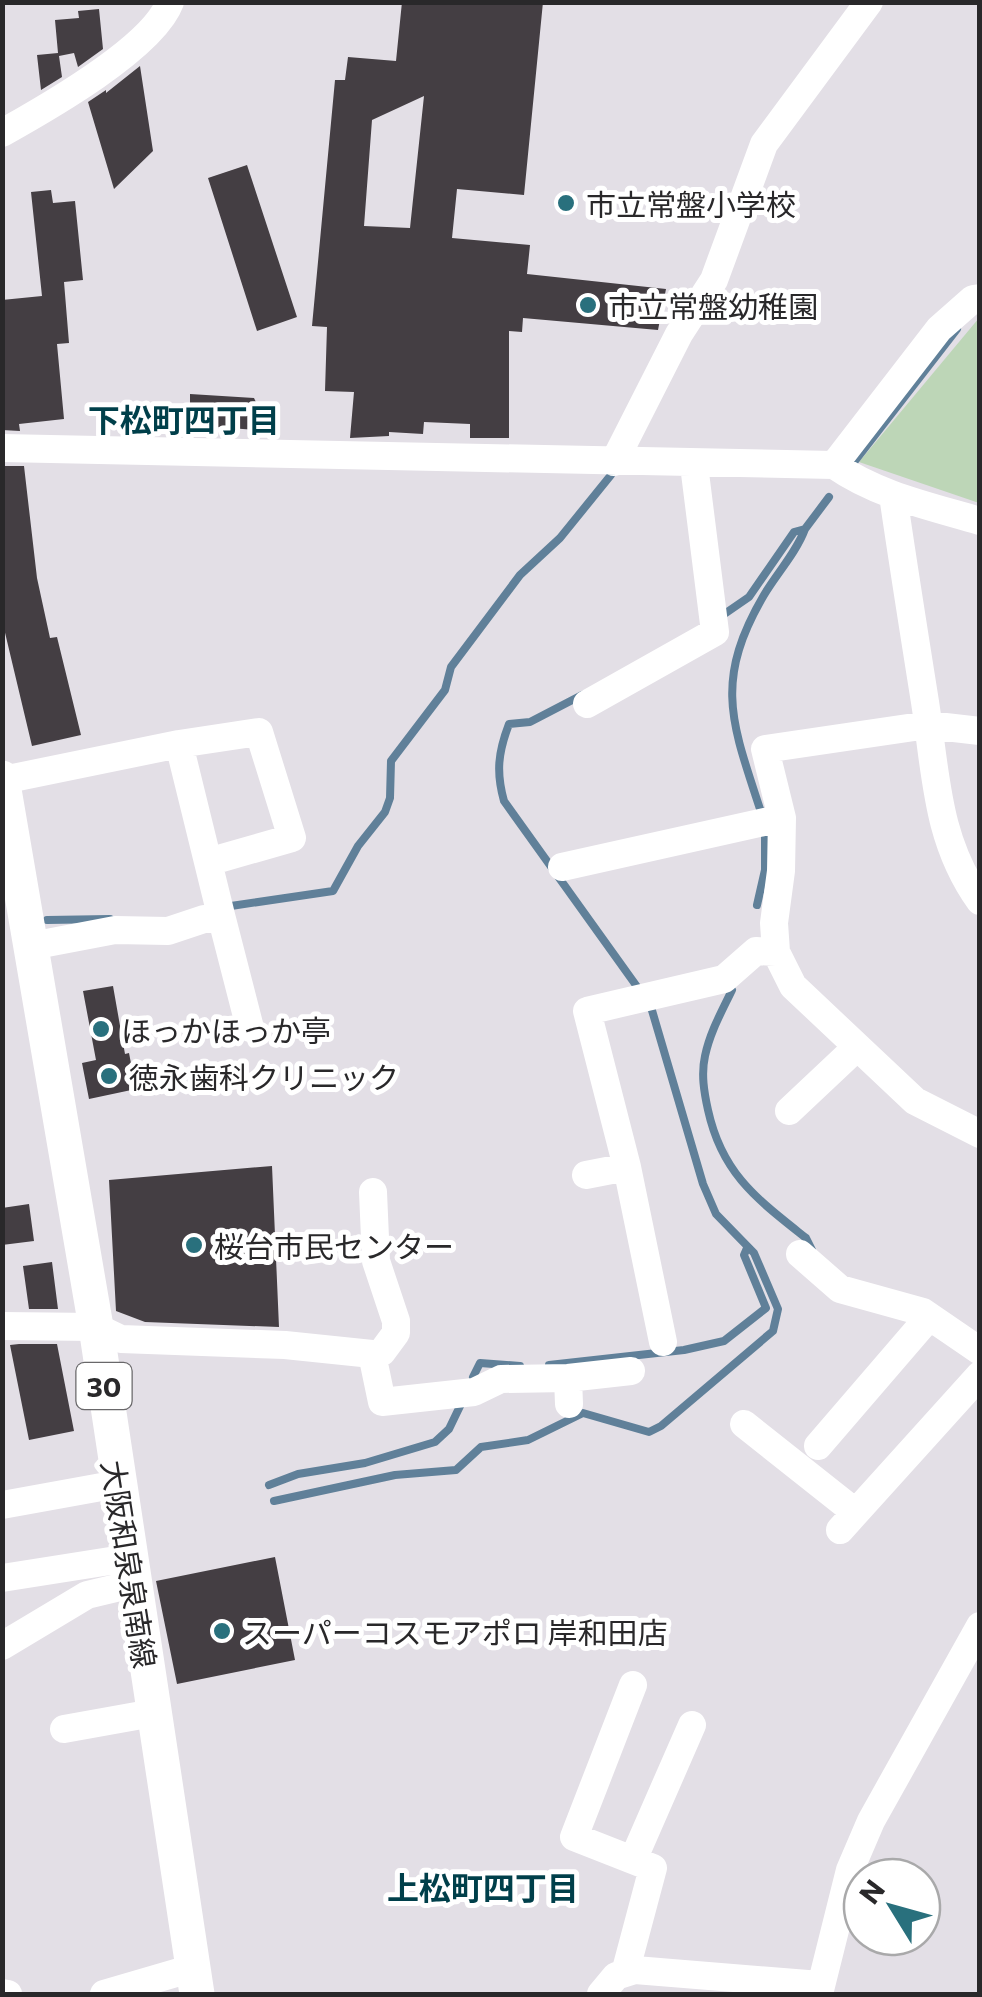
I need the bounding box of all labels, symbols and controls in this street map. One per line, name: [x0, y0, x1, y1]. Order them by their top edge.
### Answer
place label: 市立常盤小学校: [586, 185, 796, 222]
marker: 市立常盤小学校: [555, 192, 577, 214]
place label: 市立常盤幼稚園: [608, 287, 818, 324]
marker: 市立常盤幼稚園: [577, 294, 599, 316]
district label: 下松町四丁目: [88, 399, 280, 439]
place label: ほっかほっか亭: [121, 1011, 331, 1048]
marker: ほっかほっか亭: [90, 1018, 112, 1040]
place label: 徳永歯科クリニック: [129, 1058, 399, 1095]
marker: 徳永歯科クリニック: [98, 1065, 120, 1087]
place label: 桜台市民センター: [214, 1227, 454, 1264]
marker: 桜台市民センター: [183, 1234, 205, 1256]
road number: 30: [76, 1363, 132, 1409]
street label: 大阪和泉泉南線: [95, 1457, 165, 1671]
place label: スーパーコスモアポロ 岸和田店: [242, 1613, 667, 1650]
marker: スーパーコスモアポロ 岸和田店: [211, 1620, 233, 1642]
north arrow: [842, 1857, 942, 1957]
district label: 上松町四丁目: [387, 1867, 579, 1907]
text: N: [851, 1873, 891, 1910]

